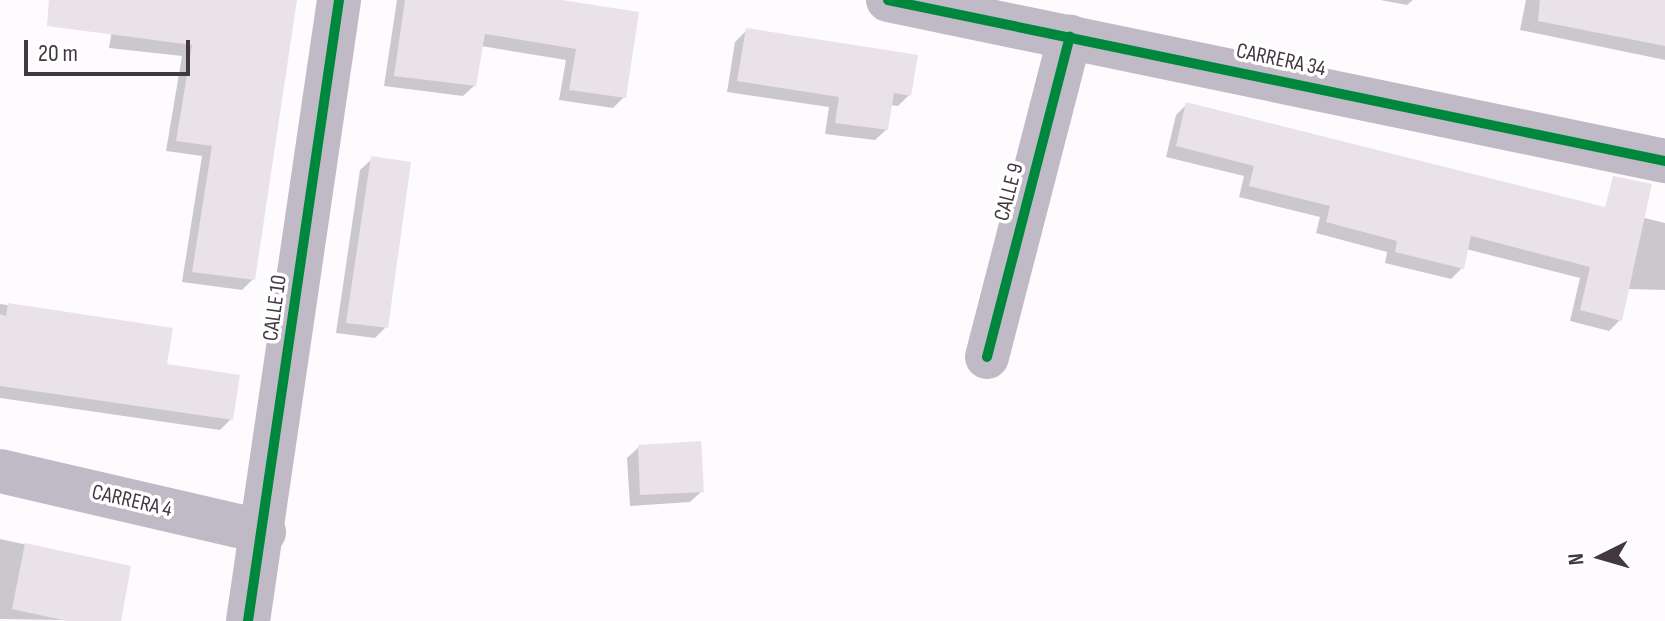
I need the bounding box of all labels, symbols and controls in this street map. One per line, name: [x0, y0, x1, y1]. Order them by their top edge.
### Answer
scale bar: [28, 24, 194, 74]
street label: CARRERA 34: [1234, 38, 1328, 82]
text: 20 m: [38, 39, 78, 68]
street label: CALLE 9: [989, 160, 1029, 224]
street label: CALLE 10: [257, 273, 293, 343]
street label: CARRERA 4: [89, 479, 175, 523]
north arrow: [1561, 517, 1641, 597]
text: N: [1563, 552, 1591, 566]

